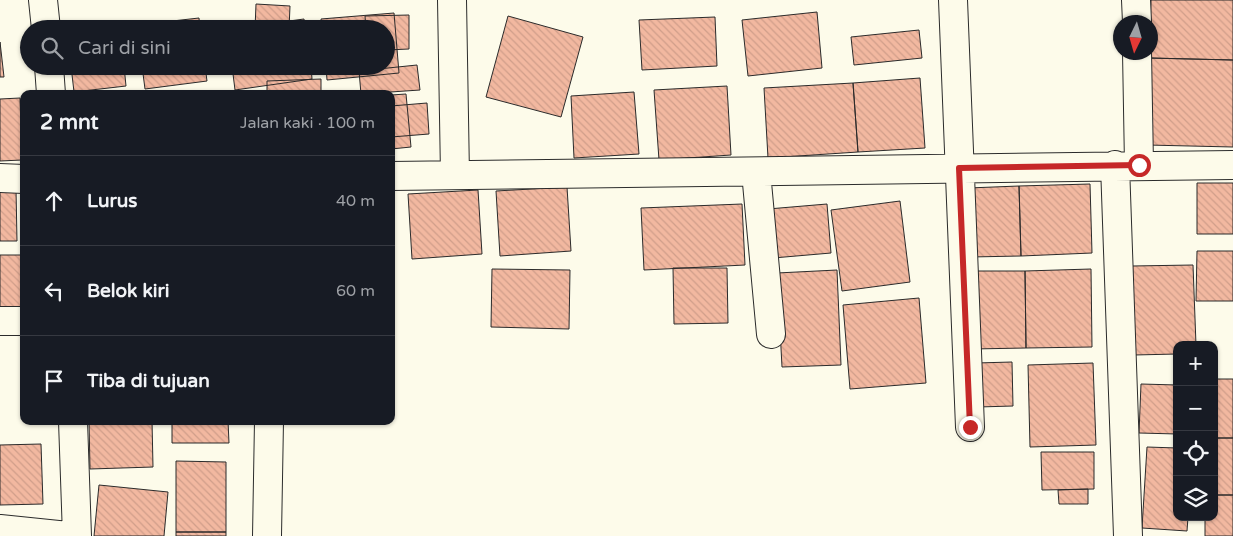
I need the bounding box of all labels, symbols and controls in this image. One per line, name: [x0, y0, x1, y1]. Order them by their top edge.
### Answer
north arrow: [1113, 15, 1158, 60]
search box: [20, 20, 395, 75]
icon: search: [38, 34, 66, 62]
text: Cari di sini: [78, 37, 171, 59]
text: 2 mnt: [40, 110, 99, 135]
text: Jalan kaki · 100 m: [240, 113, 375, 133]
route start: [1128, 154, 1151, 177]
icon: ahead: [40, 187, 68, 215]
text: Lurus: [87, 190, 137, 212]
text: 40 m: [336, 191, 375, 211]
icon: left: [40, 277, 68, 305]
text: Belok kiri: [87, 280, 170, 302]
text: 60 m: [336, 281, 375, 301]
map controls: [1173, 341, 1218, 521]
button: +: [1173, 341, 1218, 386]
icon: arrive: [40, 367, 68, 395]
text: Tiba di tujuan: [87, 370, 210, 392]
button: −: [1173, 386, 1218, 431]
route end: [959, 416, 982, 439]
button: locate: [1173, 431, 1218, 476]
button: layers: [1173, 476, 1218, 521]

